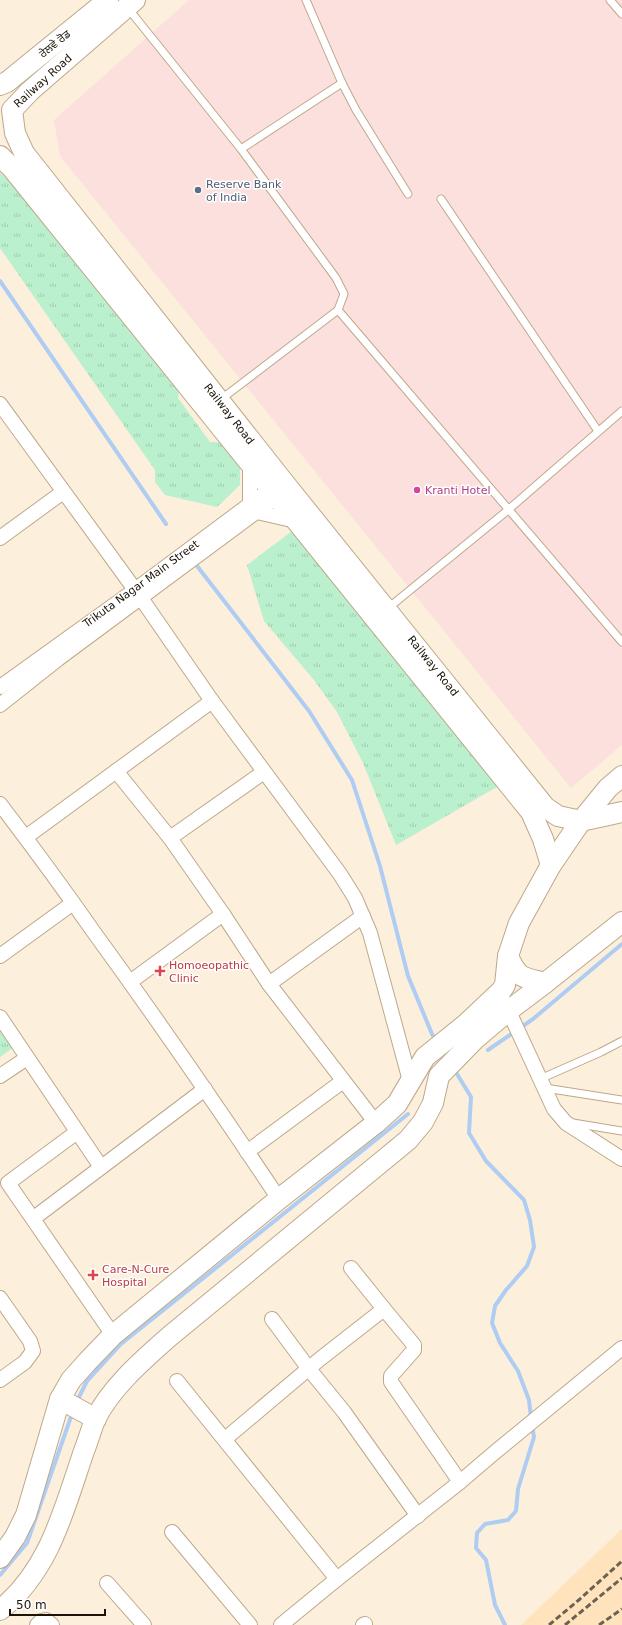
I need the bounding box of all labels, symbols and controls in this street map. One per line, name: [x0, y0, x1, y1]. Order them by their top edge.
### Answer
street label: ਰੇਲਵੇ ਰੋਡ: [35, 26, 74, 61]
street label: Railway Road: [11, 52, 75, 110]
place label: Reserve Bank of India: [206, 178, 282, 204]
marker: Reserve Bank of India: [193, 185, 203, 195]
street label: Railway Road: [201, 381, 257, 447]
place label: Kranti Hotel: [425, 484, 490, 497]
marker: Kranti Hotel: [412, 485, 422, 495]
street label: Trikuta Nagar Main Street: [80, 537, 202, 631]
street label: Railway Road: [405, 633, 461, 699]
place label: Homoeopathic Clinic: [169, 959, 249, 985]
marker: Homoeopathic Clinic: [154, 965, 166, 977]
place label: Care-N-Cure Hospital: [102, 1263, 170, 1289]
marker: Care-N-Cure Hospital: [87, 1269, 99, 1281]
scale bar: [10, 1591, 105, 1617]
text: 50 m: [16, 1598, 47, 1612]

